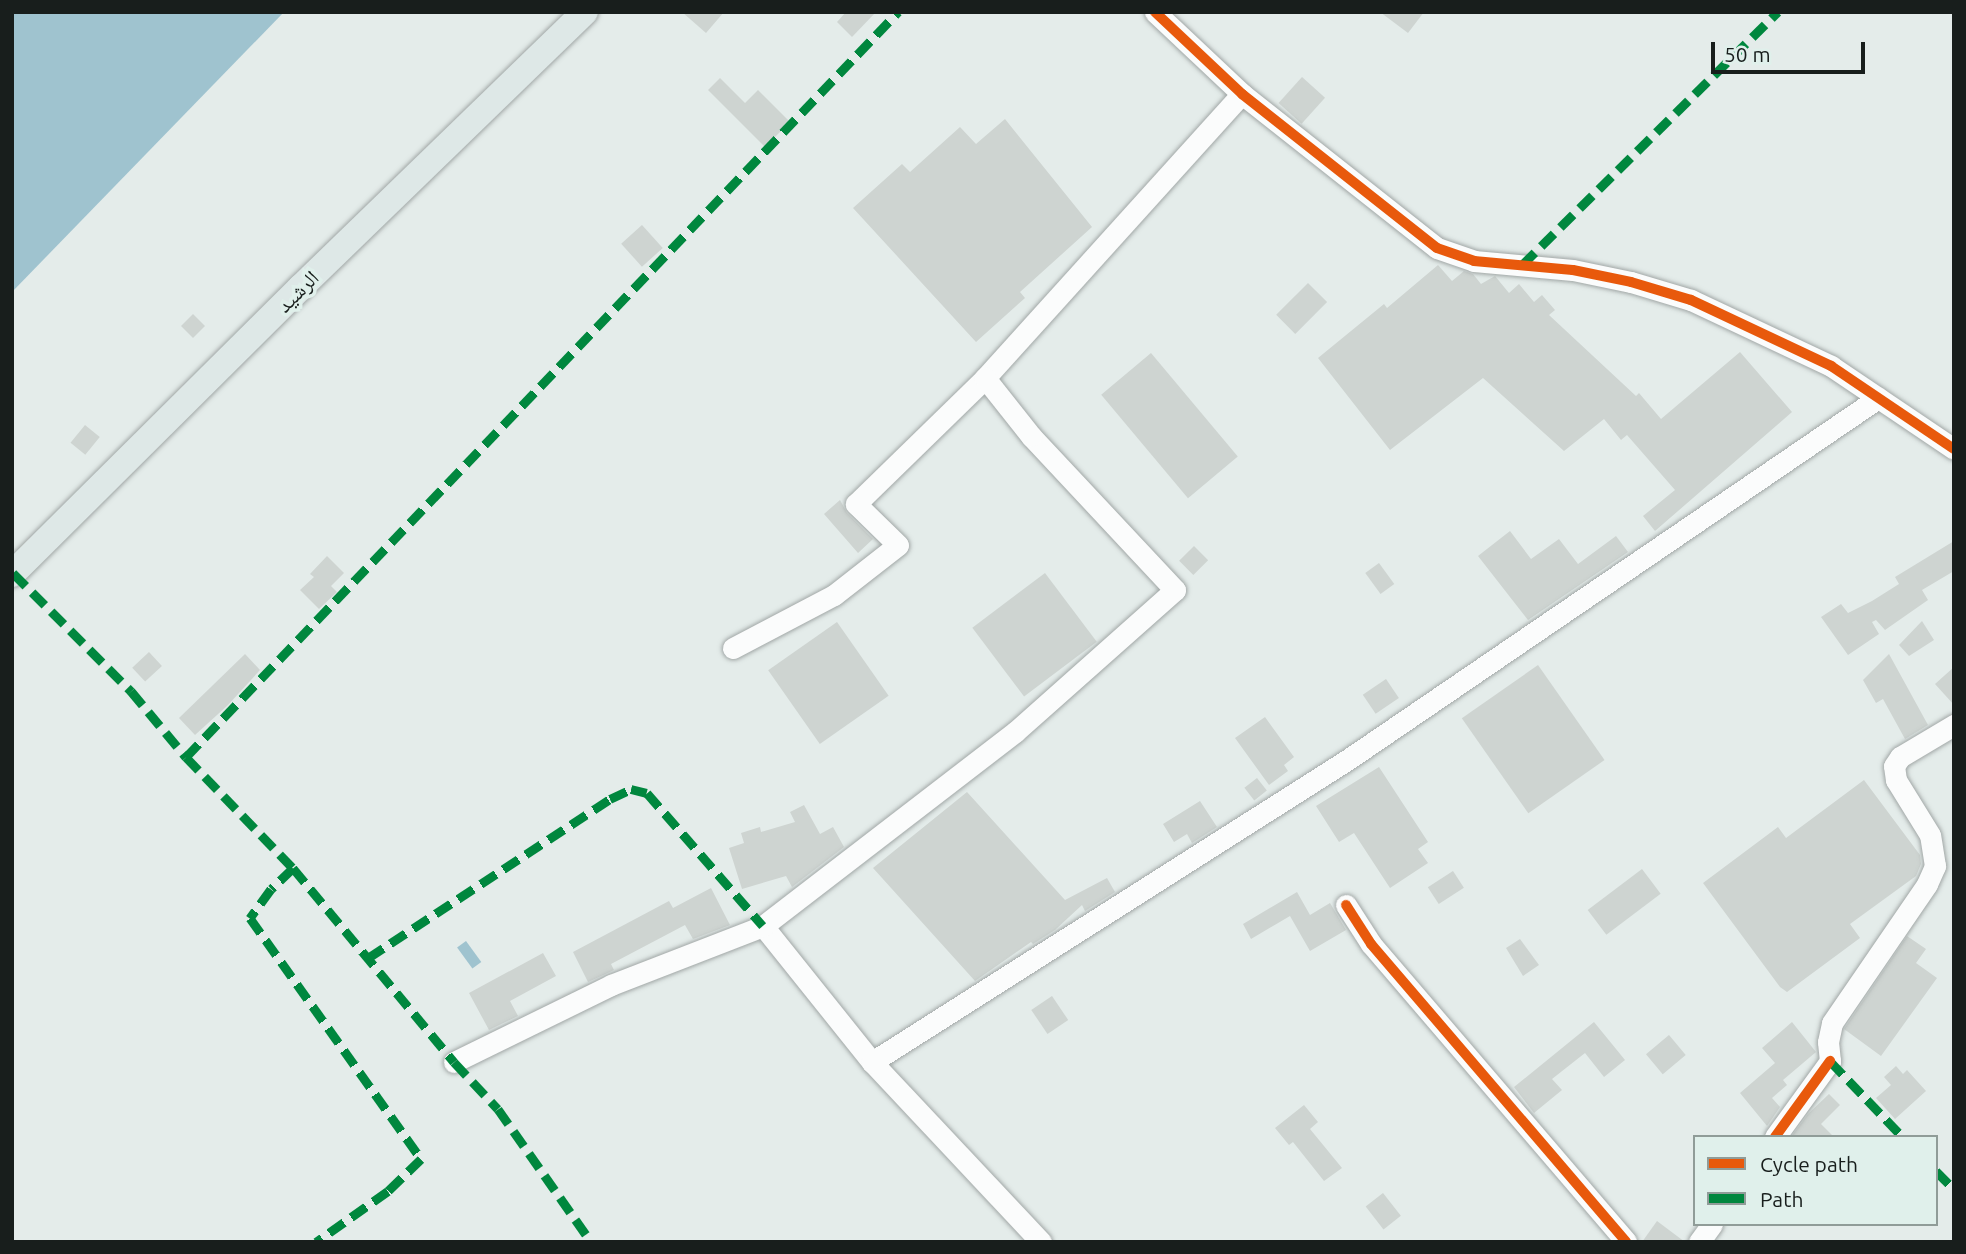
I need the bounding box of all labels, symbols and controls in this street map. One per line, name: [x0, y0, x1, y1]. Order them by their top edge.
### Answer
scale bar: [1714, 28, 1868, 72]
text: 50 m: [1724, 42, 1771, 66]
street label: الرشيد: [271, 265, 323, 317]
legend: [1693, 1135, 1938, 1226]
text: Cycle path: [1760, 1152, 1858, 1176]
text: Path: [1760, 1187, 1803, 1211]

